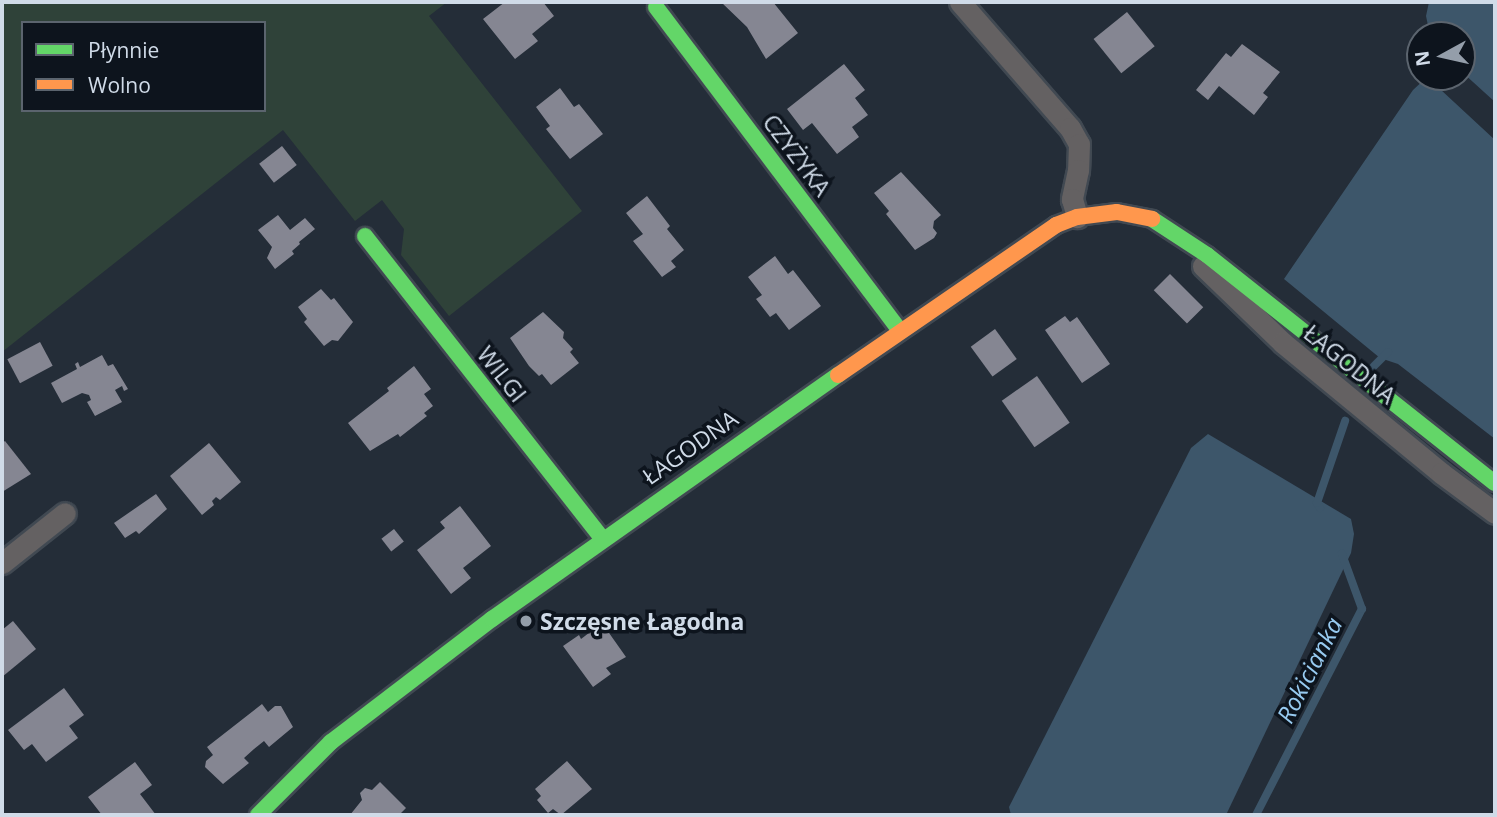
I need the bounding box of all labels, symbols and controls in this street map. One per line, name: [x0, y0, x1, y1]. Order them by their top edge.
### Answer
legend: [21, 21, 266, 112]
north arrow: [1406, 21, 1476, 91]
text: Płynnie: [88, 36, 159, 64]
text: N: [1408, 49, 1436, 68]
text: Wolno: [88, 71, 151, 99]
street label: CZYŻYKA: [757, 109, 837, 201]
street label: ŁAGODNA: [1299, 319, 1401, 409]
street label: WILGI: [472, 341, 532, 407]
street label: ŁAGODNA: [637, 404, 743, 490]
place label: Szczęsne Łagodna: [540, 607, 744, 635]
water label: Rokicianka: [1270, 612, 1348, 728]
marker: Szczęsne Łagodna: [518, 613, 534, 629]

